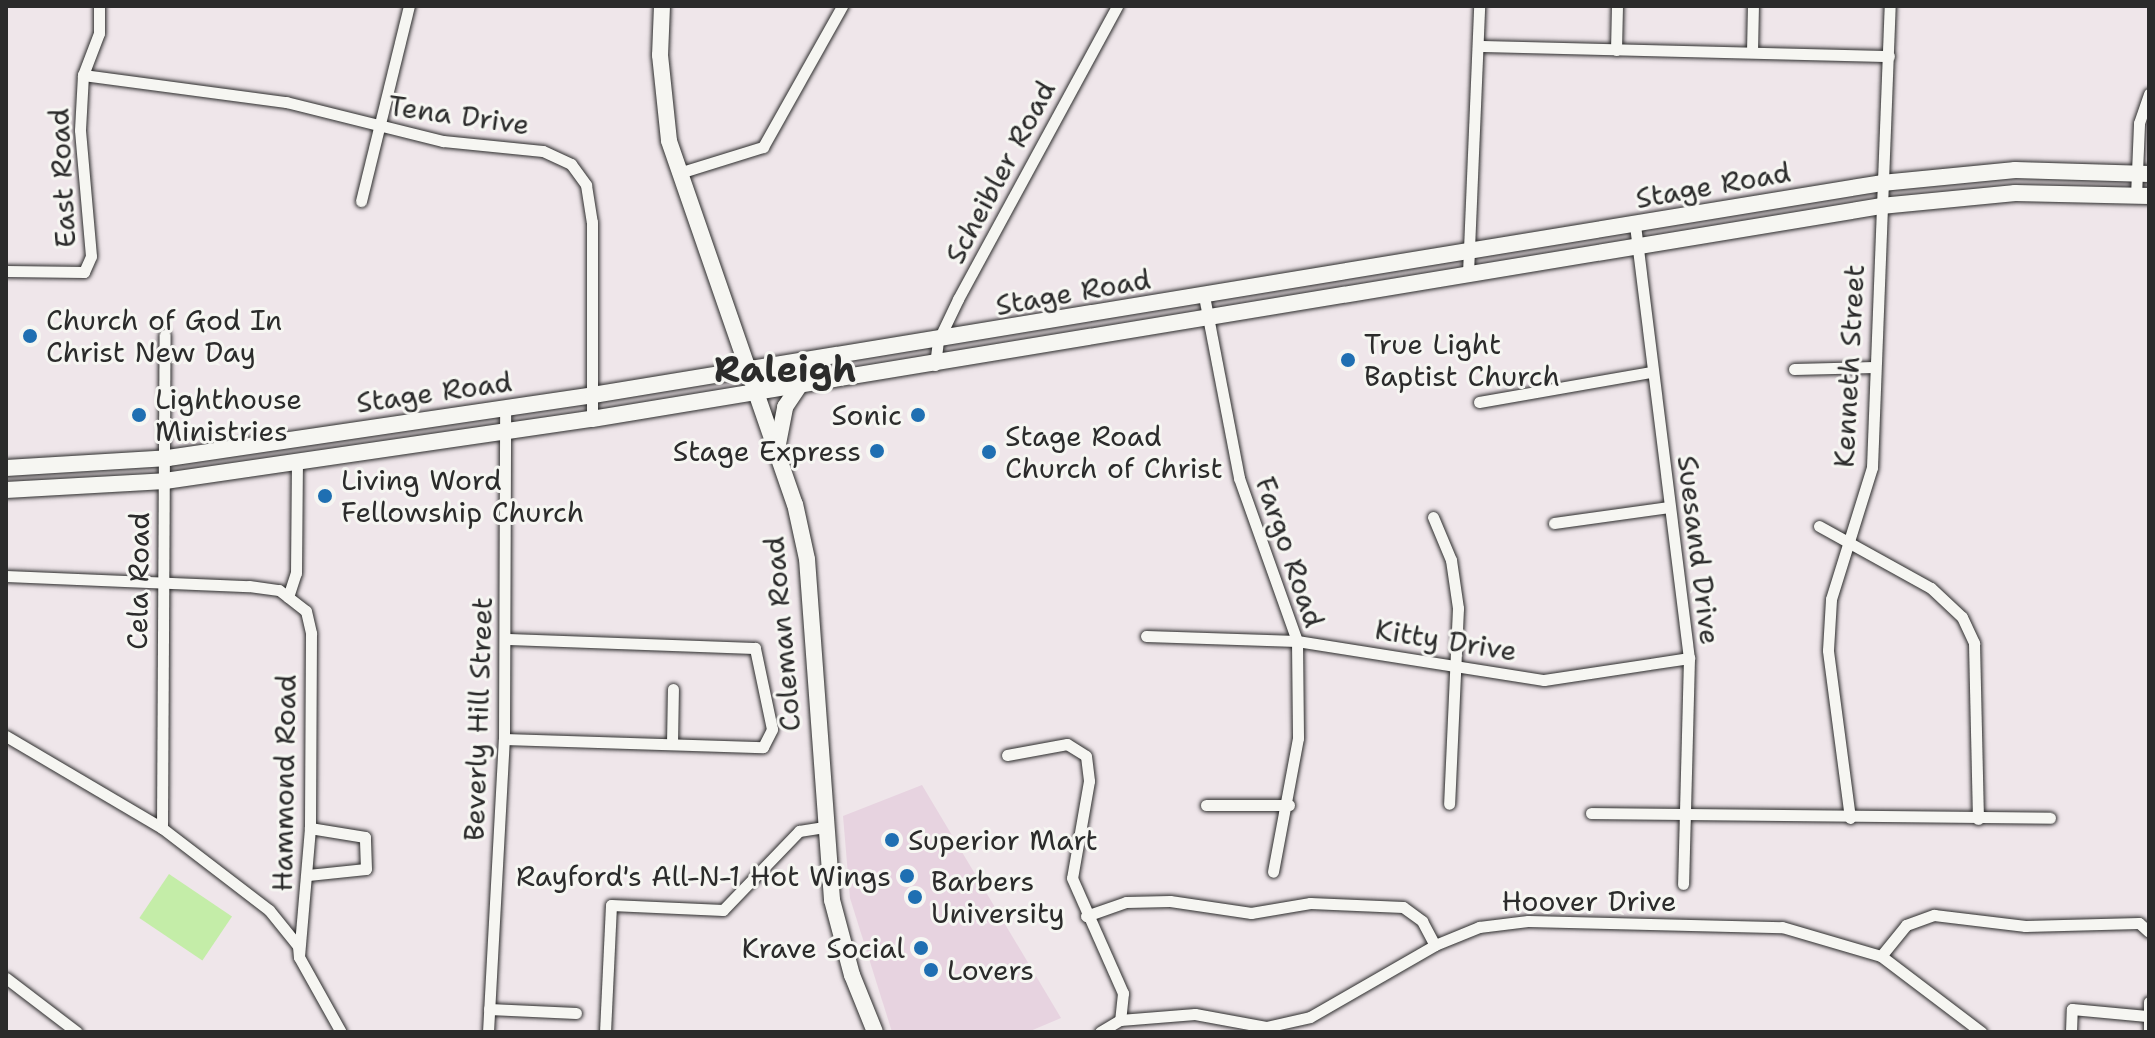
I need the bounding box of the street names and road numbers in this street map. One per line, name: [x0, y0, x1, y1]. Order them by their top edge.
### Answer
street label: Scheibler Road: [938, 75, 1062, 269]
street label: Tena Drive: [386, 88, 532, 142]
street label: East Road: [42, 107, 82, 249]
street label: Stage Road: [1633, 155, 1793, 215]
street label: Stage Road: [993, 262, 1153, 322]
street label: Kenneth Street: [1827, 264, 1871, 468]
street label: Stage Road: [354, 364, 514, 420]
street label: Suesand Drive: [1671, 454, 1727, 646]
street label: Fargo Road: [1249, 472, 1331, 632]
street label: Cela Road: [120, 512, 156, 650]
street label: Coleman Road: [757, 535, 807, 733]
street label: Beverly Hill Street: [457, 596, 499, 842]
street label: Kitty Drive: [1373, 612, 1519, 668]
street label: Hammond Road: [265, 674, 303, 892]
street label: Hoover Drive: [1501, 884, 1677, 918]

